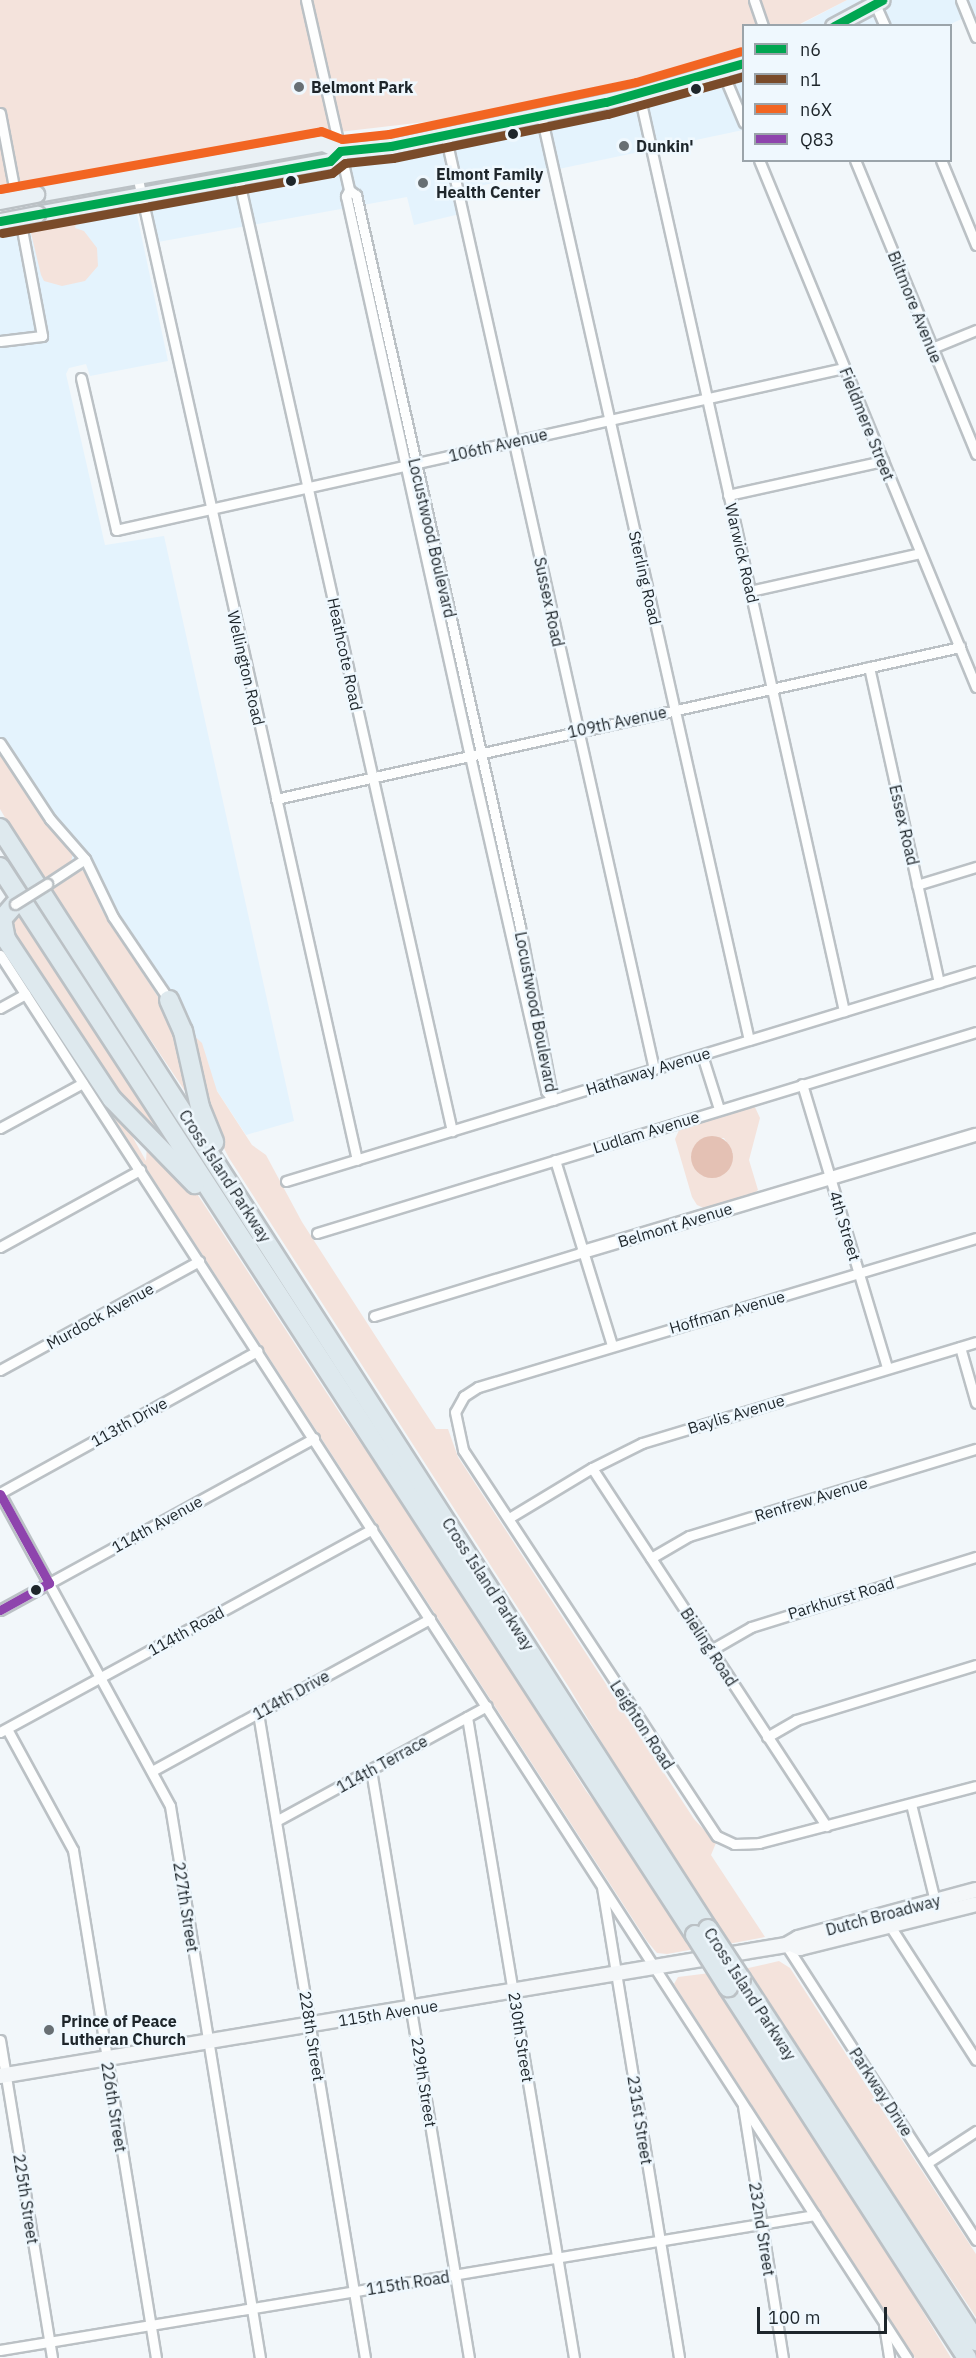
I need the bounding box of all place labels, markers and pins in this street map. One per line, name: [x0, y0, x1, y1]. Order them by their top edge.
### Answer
place label: Belmont Park: [311, 77, 413, 97]
marker: Belmont Park: [292, 80, 306, 94]
unlabelled marker: [690, 83, 702, 95]
unlabelled marker: [507, 128, 519, 140]
place label: Dunkin': [636, 136, 694, 156]
marker: Dunkin': [617, 139, 631, 153]
place label: Elmont Family Health Center: [436, 164, 543, 202]
marker: Elmont Family Health Center: [414, 174, 432, 192]
unlabelled marker: [285, 175, 297, 187]
unlabelled marker: [30, 1584, 42, 1596]
place label: Prince of Peace Lutheran Church: [61, 2011, 186, 2049]
marker: Prince of Peace Lutheran Church: [42, 2023, 56, 2037]

